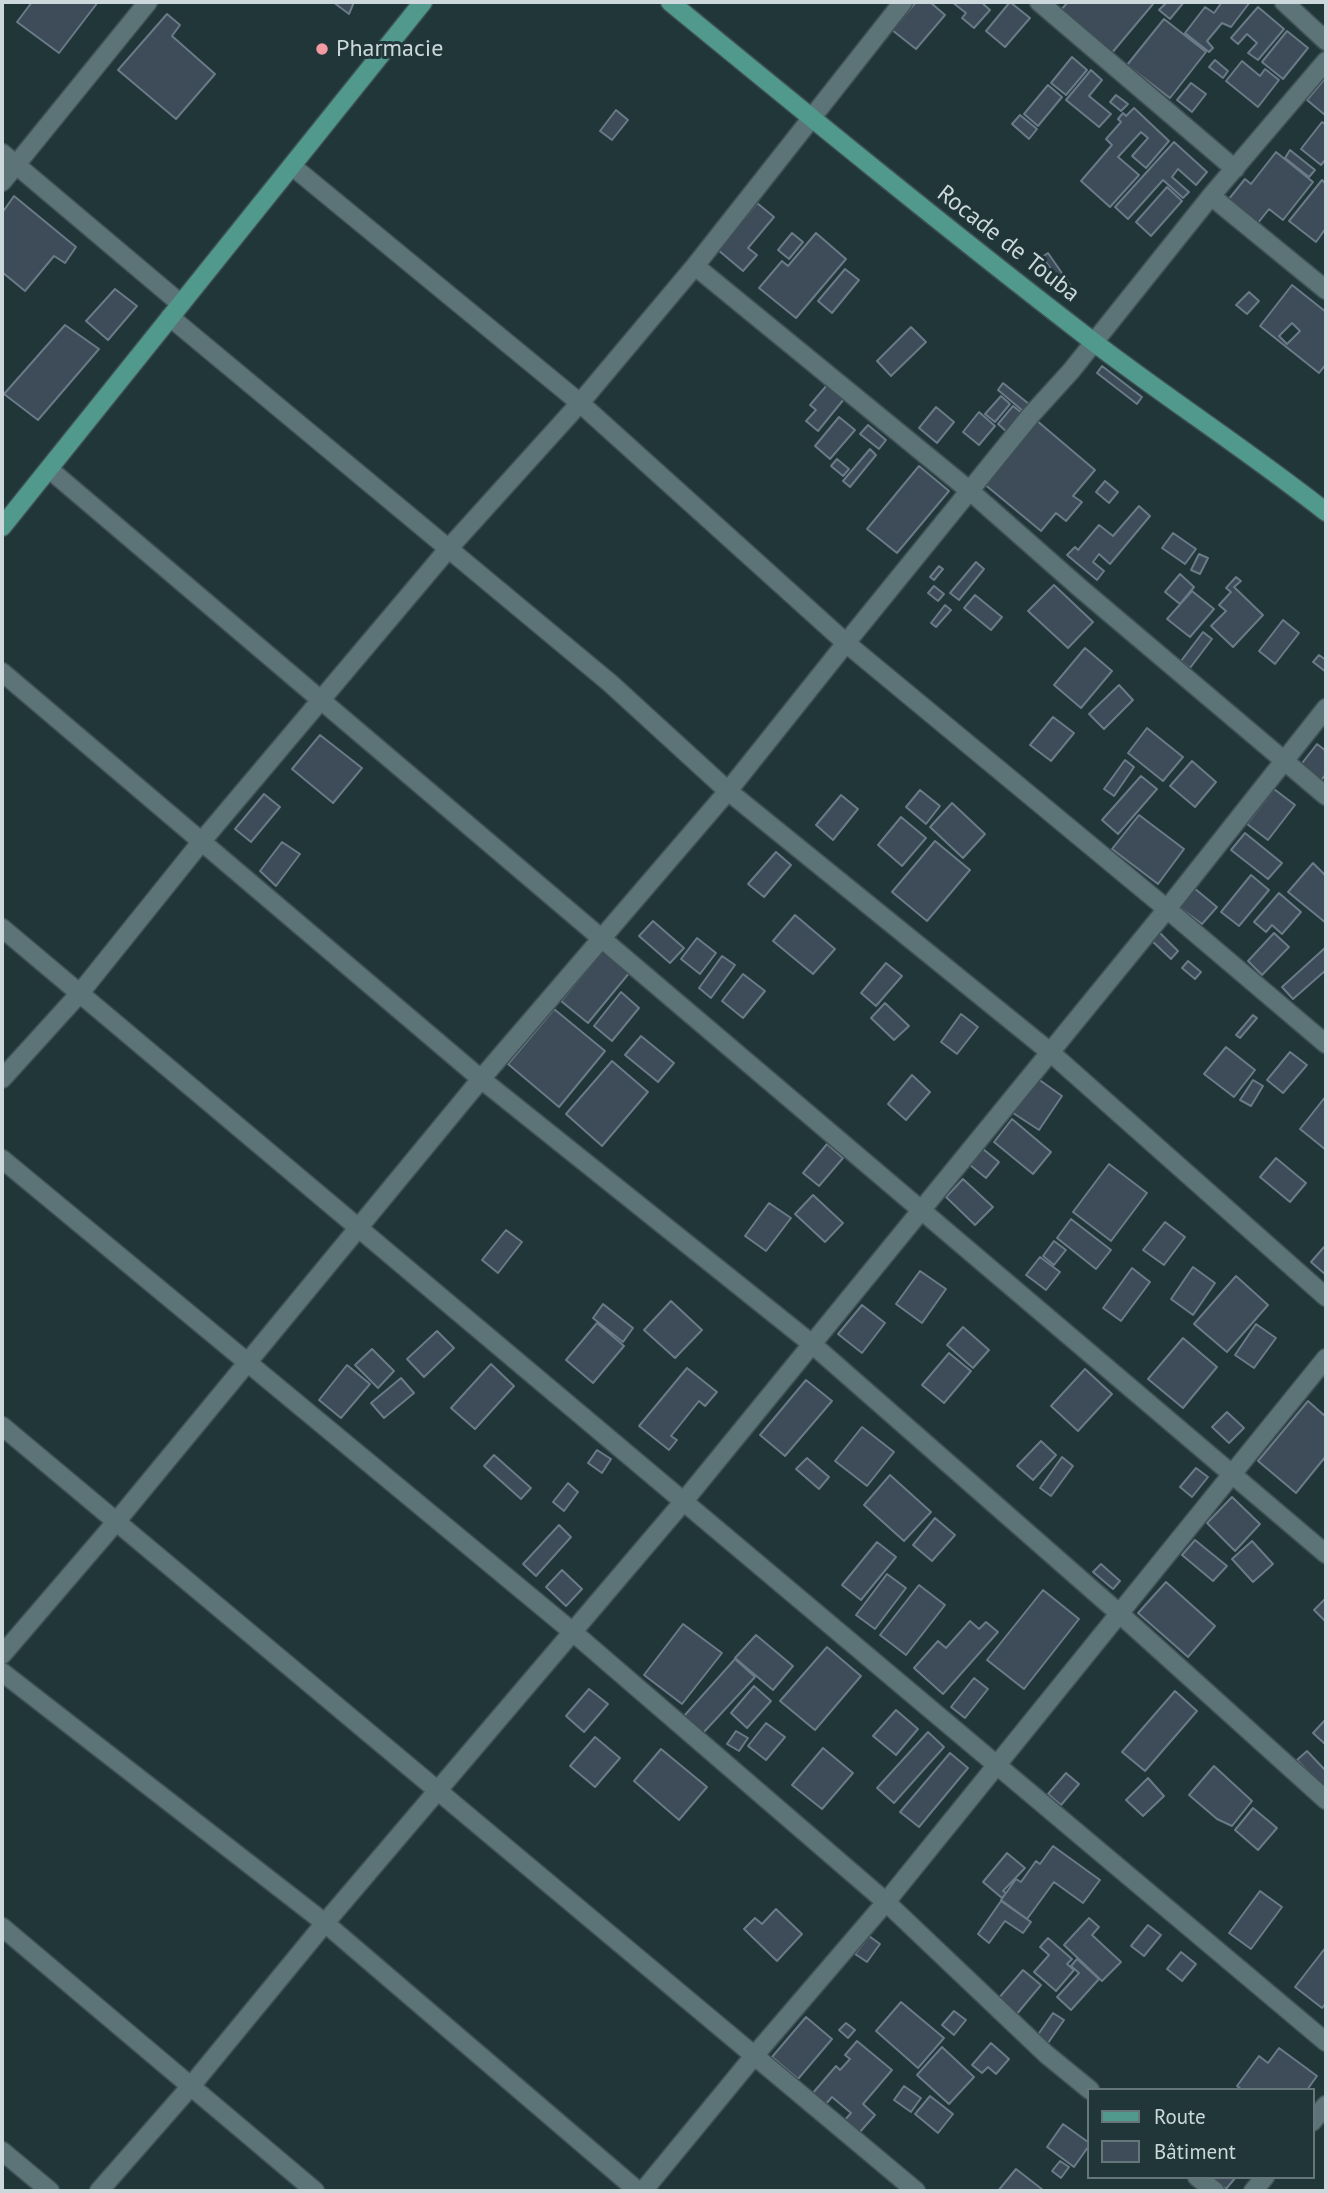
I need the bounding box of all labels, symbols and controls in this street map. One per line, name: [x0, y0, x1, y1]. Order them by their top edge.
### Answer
place label: Pharmacie: [336, 35, 443, 63]
marker: Pharmacie: [314, 41, 330, 57]
street label: Rocade de Touba: [931, 180, 1085, 308]
legend: [1086, 2088, 1314, 2179]
text: Route: [1154, 2103, 1206, 2130]
text: Bâtiment: [1154, 2138, 1236, 2165]

